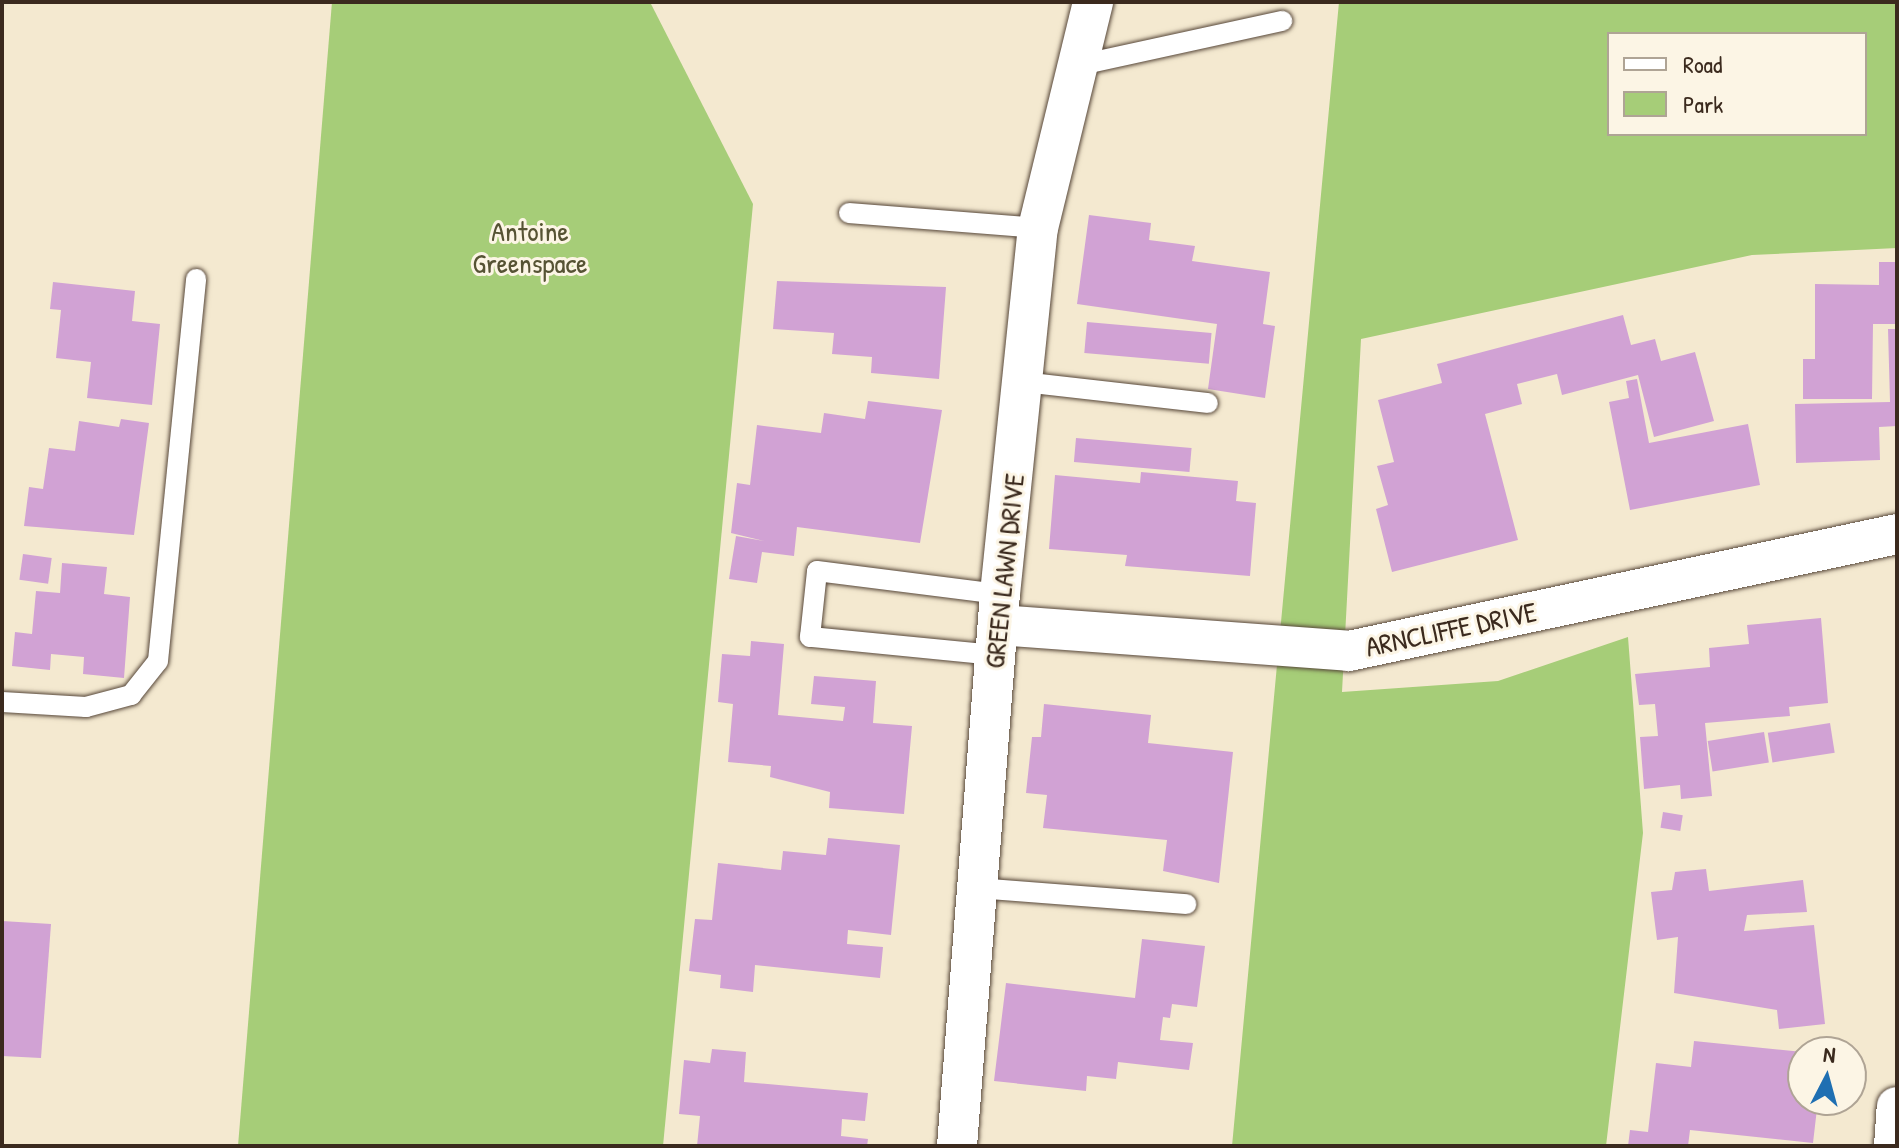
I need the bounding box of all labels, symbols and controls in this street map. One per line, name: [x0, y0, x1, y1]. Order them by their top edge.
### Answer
legend: [1607, 32, 1867, 136]
text: Road: [1683, 48, 1722, 80]
text: Park: [1683, 88, 1723, 120]
park label: Antoine Greenspace: [473, 214, 587, 280]
street label: GREEN LAWN DRIVE: [977, 472, 1031, 670]
street label: ARNCLIFFE DRIVE: [1362, 594, 1540, 664]
north arrow: [1787, 1036, 1867, 1116]
text: N: [1822, 1039, 1837, 1070]

